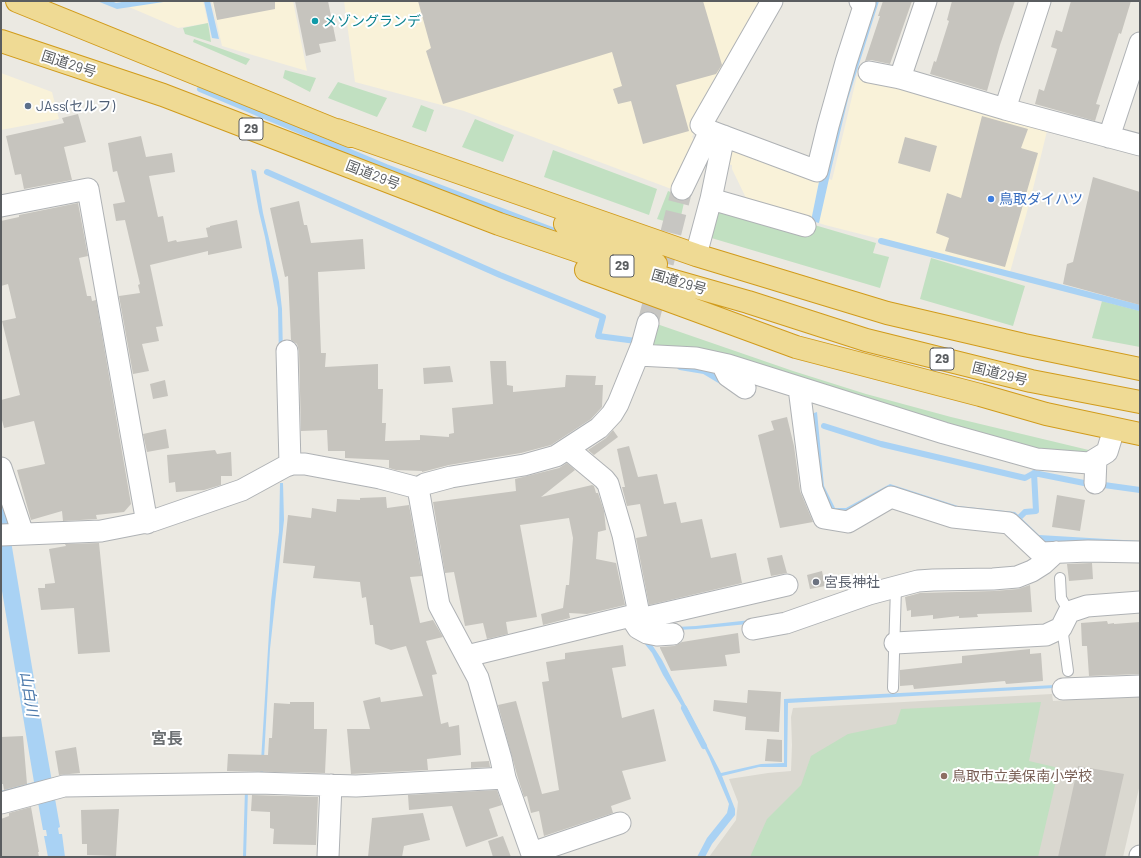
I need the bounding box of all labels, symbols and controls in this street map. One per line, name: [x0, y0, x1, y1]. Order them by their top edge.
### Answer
place label: メゾングランデ: [323, 13, 421, 29]
marker: メゾングランデ: [310, 16, 320, 26]
street label: 国道29号: [39, 47, 99, 81]
place label: JAss(セルフ): [36, 98, 115, 114]
marker: JAss(セルフ): [23, 101, 33, 111]
road number: 29: [239, 118, 263, 140]
street label: 国道29号: [343, 157, 403, 193]
place label: 鳥取ダイハツ: [999, 191, 1083, 207]
marker: 鳥取ダイハツ: [986, 194, 996, 204]
road number: 29: [610, 255, 634, 277]
street label: 国道29号: [649, 266, 709, 298]
road number: 29: [930, 348, 954, 370]
street label: 国道29号: [970, 359, 1030, 389]
place label: 宮長神社: [824, 574, 880, 590]
marker: 宮長神社: [811, 577, 821, 587]
water label: 山白川: [17, 670, 41, 718]
district label: 宮長: [151, 729, 183, 749]
place label: 鳥取市立美保南小学校: [952, 768, 1092, 784]
marker: 鳥取市立美保南小学校: [939, 771, 949, 781]

